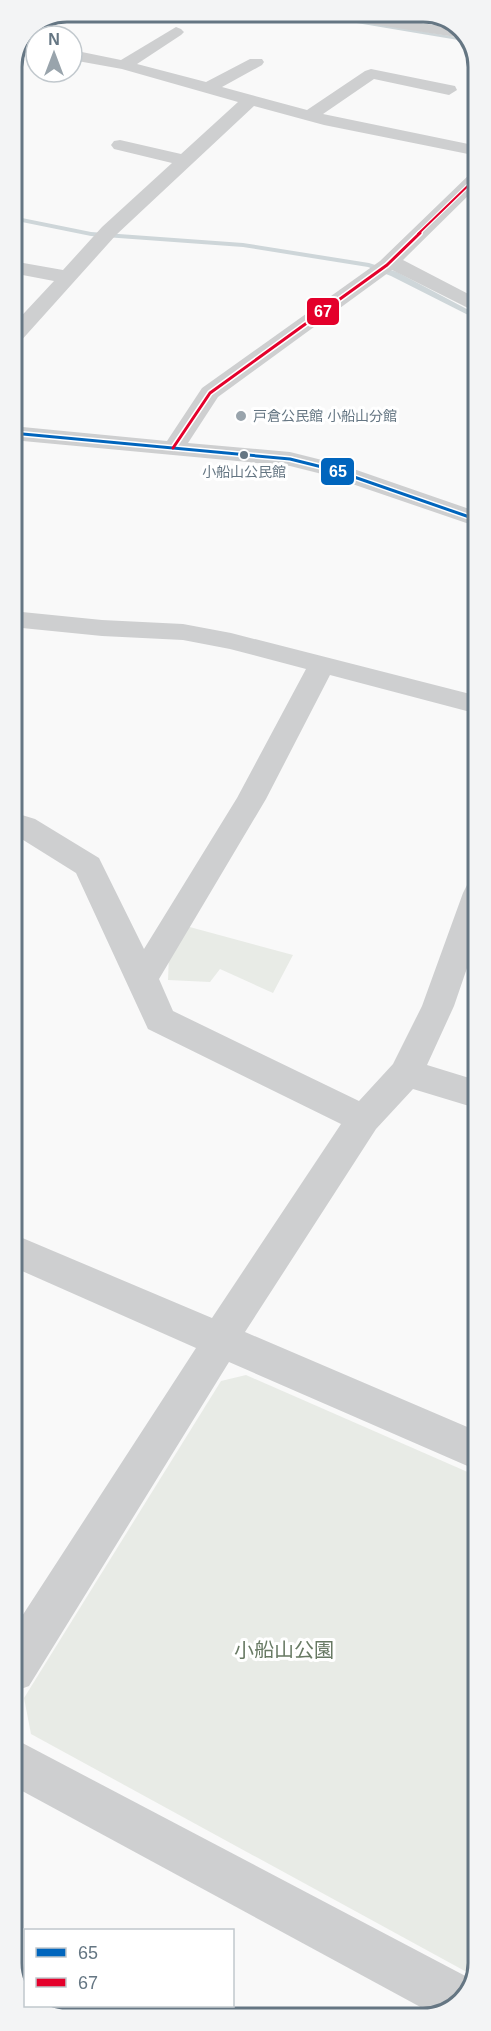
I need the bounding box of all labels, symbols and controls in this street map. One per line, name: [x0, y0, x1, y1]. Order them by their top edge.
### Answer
north arrow: [24, 24, 84, 84]
text: N: [48, 31, 60, 48]
line badge: 67: [306, 297, 340, 326]
text: 67: [314, 303, 332, 320]
place label: 戸倉公民館 小船山分館: [253, 408, 397, 424]
marker: 戸倉公民館 小船山分館: [234, 409, 248, 423]
marker: 小船山公民館: [238, 449, 250, 461]
line badge: 65: [320, 457, 355, 486]
text: 65: [329, 463, 347, 480]
place label: 小船山公民館: [202, 464, 286, 480]
park label: 小船山公園: [234, 1639, 334, 1661]
legend: [24, 1929, 234, 2007]
text: 65: [78, 1943, 98, 1963]
text: 67: [78, 1973, 98, 1993]

